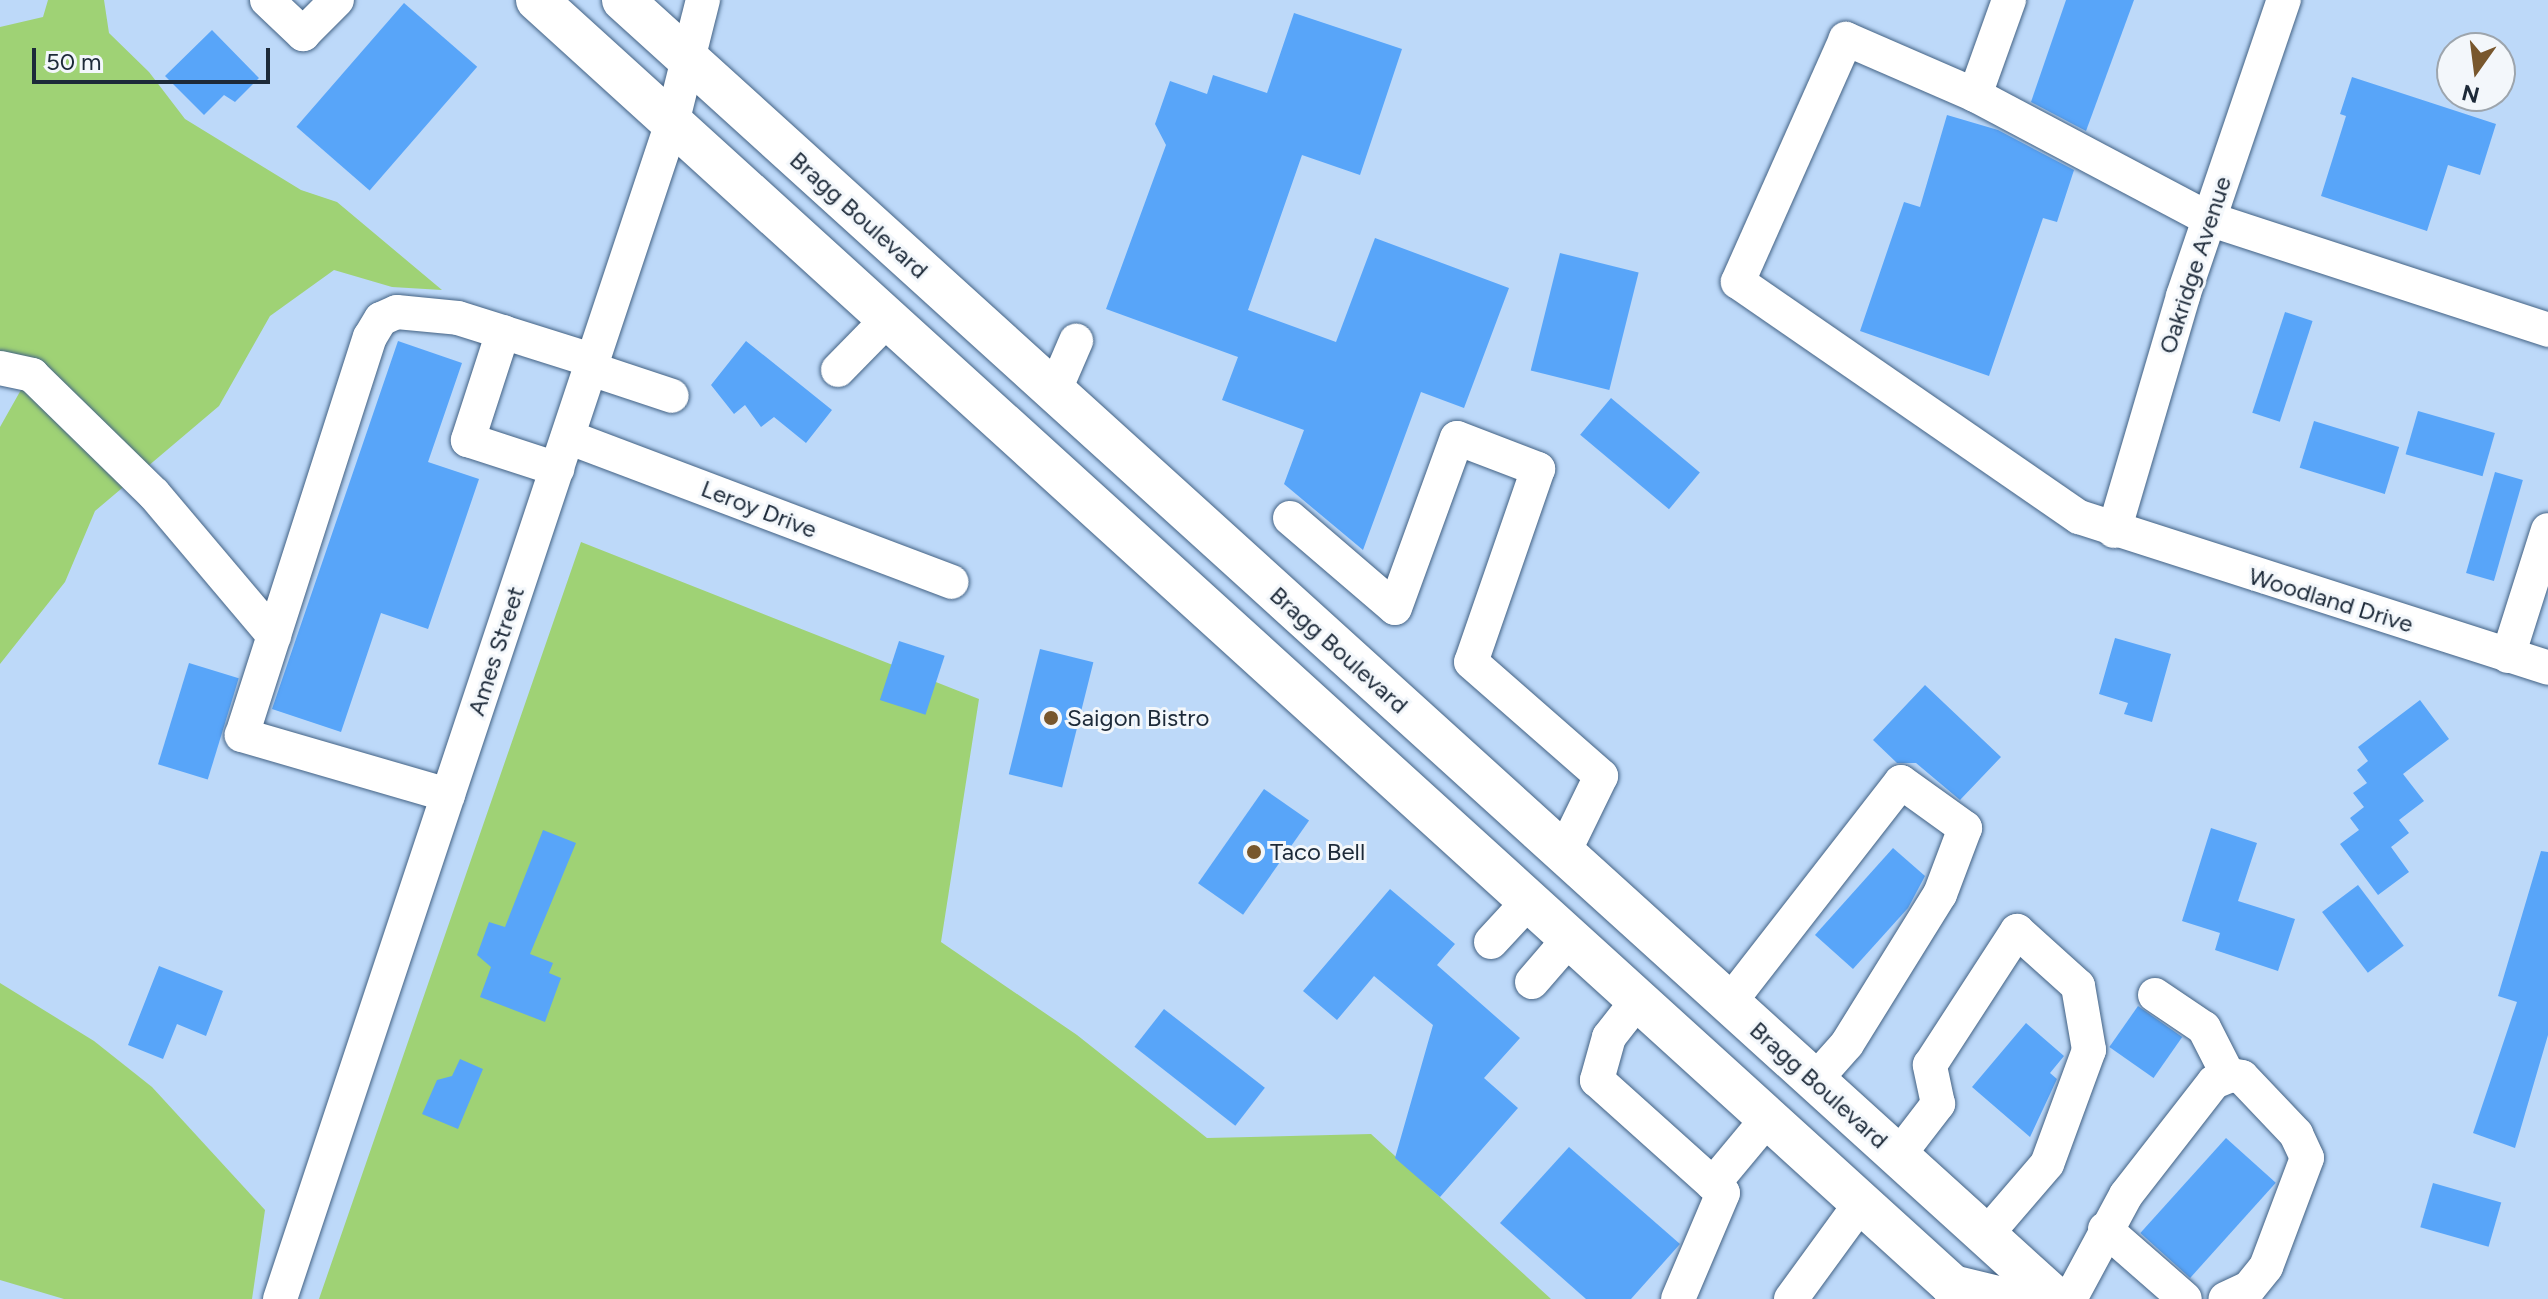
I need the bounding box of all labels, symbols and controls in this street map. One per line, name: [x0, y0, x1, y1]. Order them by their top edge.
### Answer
scale bar: [36, 32, 274, 82]
north arrow: [2436, 32, 2516, 112]
text: 50 m: [46, 47, 102, 76]
text: N: [2459, 79, 2482, 109]
street label: Bragg Boulevard: [784, 145, 934, 285]
street label: Oakridge Avenue: [2153, 173, 2237, 357]
street label: Leroy Drive: [697, 474, 821, 544]
street label: Woodland Drive: [2245, 561, 2417, 639]
street label: Bragg Boulevard: [1264, 580, 1414, 720]
street label: Ames Street: [462, 583, 530, 719]
place label: Saigon Bistro: [1067, 704, 1209, 732]
marker: Saigon Bistro: [1042, 709, 1060, 727]
place label: Taco Bell: [1270, 838, 1365, 866]
marker: Taco Bell: [1245, 843, 1263, 861]
street label: Bragg Boulevard: [1744, 1015, 1894, 1155]

